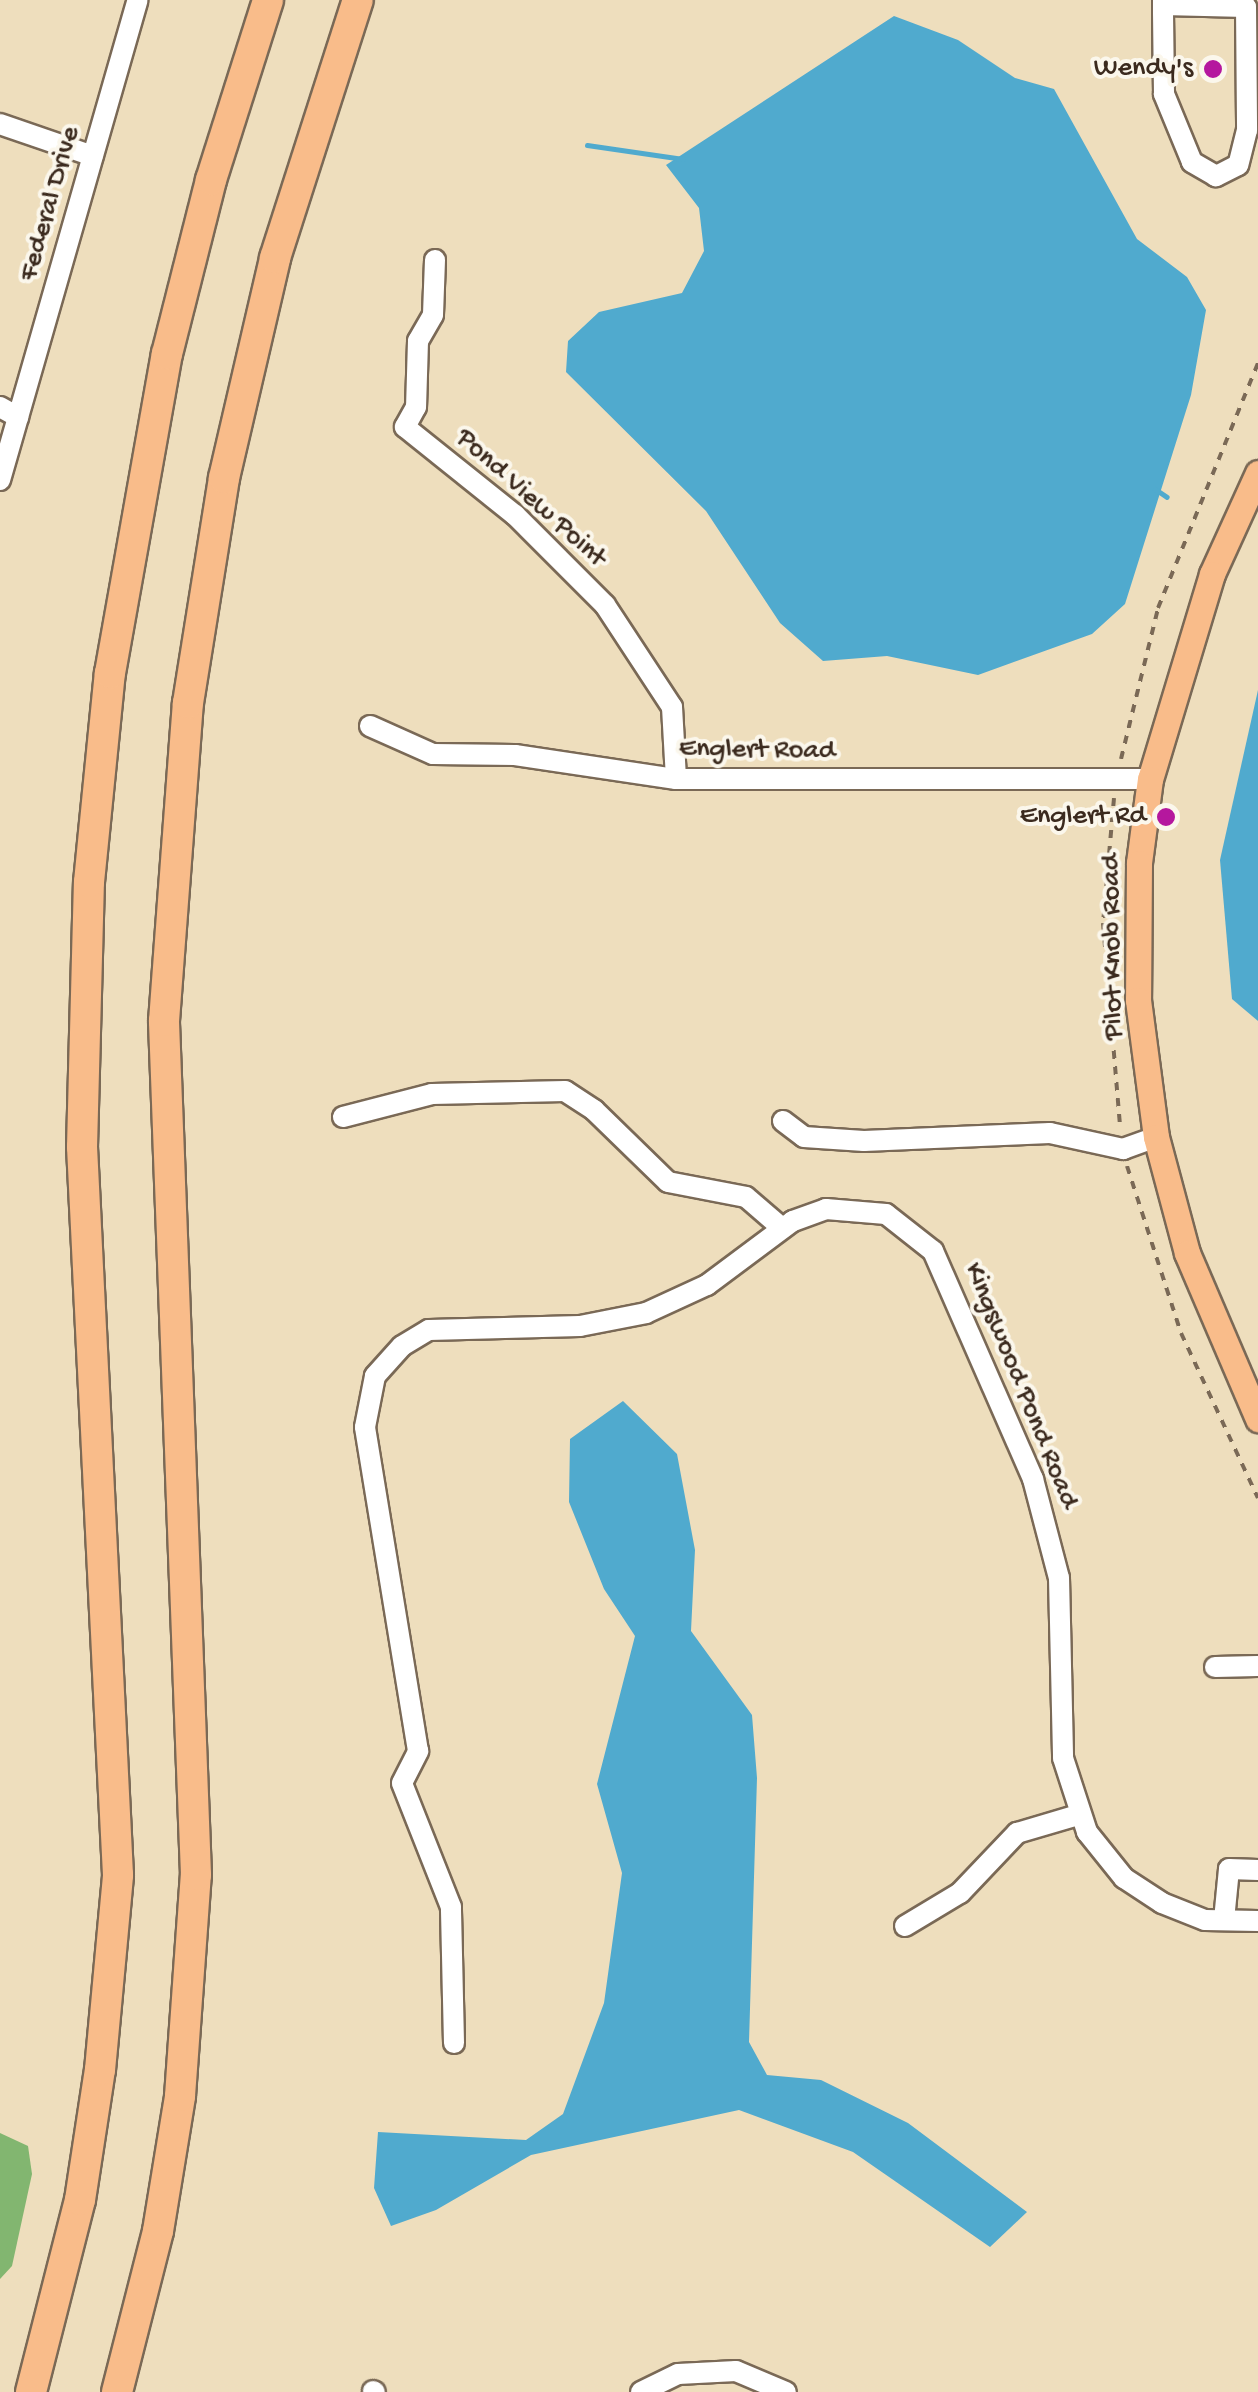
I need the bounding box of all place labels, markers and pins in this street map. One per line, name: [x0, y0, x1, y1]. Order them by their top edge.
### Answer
place label: Wendy's: [1094, 52, 1193, 86]
marker: Wendy's: [1202, 58, 1224, 80]
place label: Englert Rd: [1020, 800, 1146, 834]
marker: Englert Rd: [1155, 806, 1177, 828]

